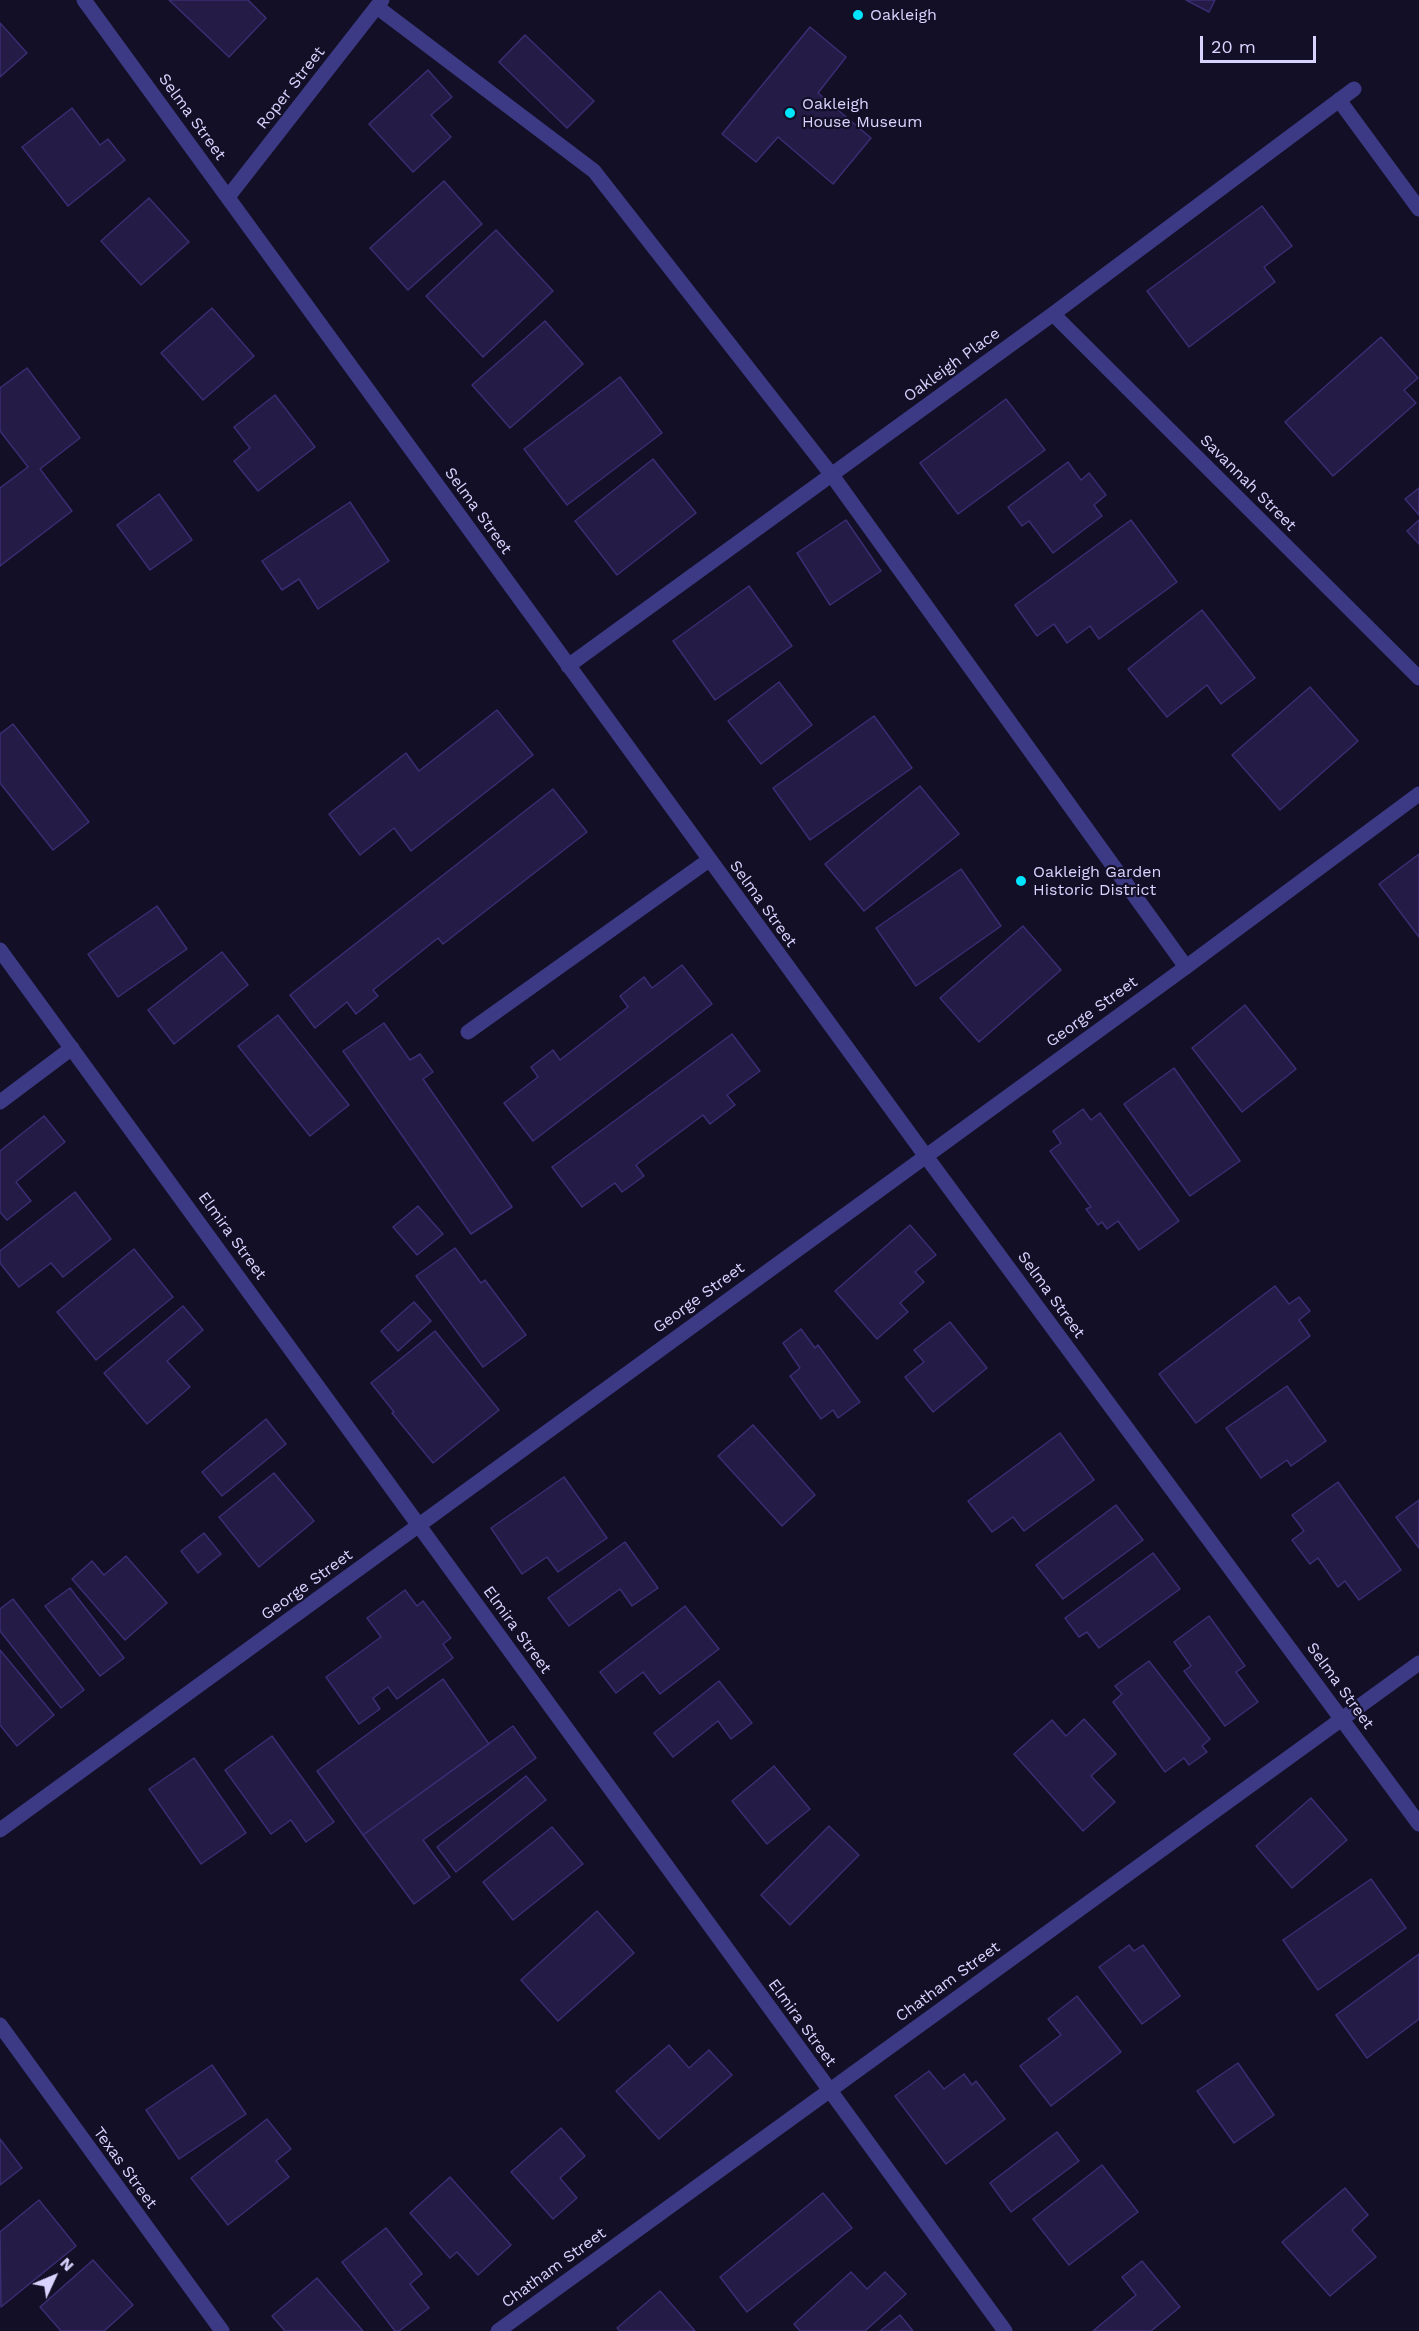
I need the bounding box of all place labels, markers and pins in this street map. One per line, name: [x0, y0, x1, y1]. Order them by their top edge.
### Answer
place label: Oakleigh: [870, 5, 937, 25]
marker: Oakleigh: [851, 8, 865, 22]
place label: Oakleigh House Museum: [802, 94, 922, 132]
marker: Oakleigh House Museum: [783, 106, 797, 120]
place label: Oakleigh Garden Historic District: [1033, 862, 1161, 900]
marker: Oakleigh Garden Historic District: [1014, 874, 1028, 888]

